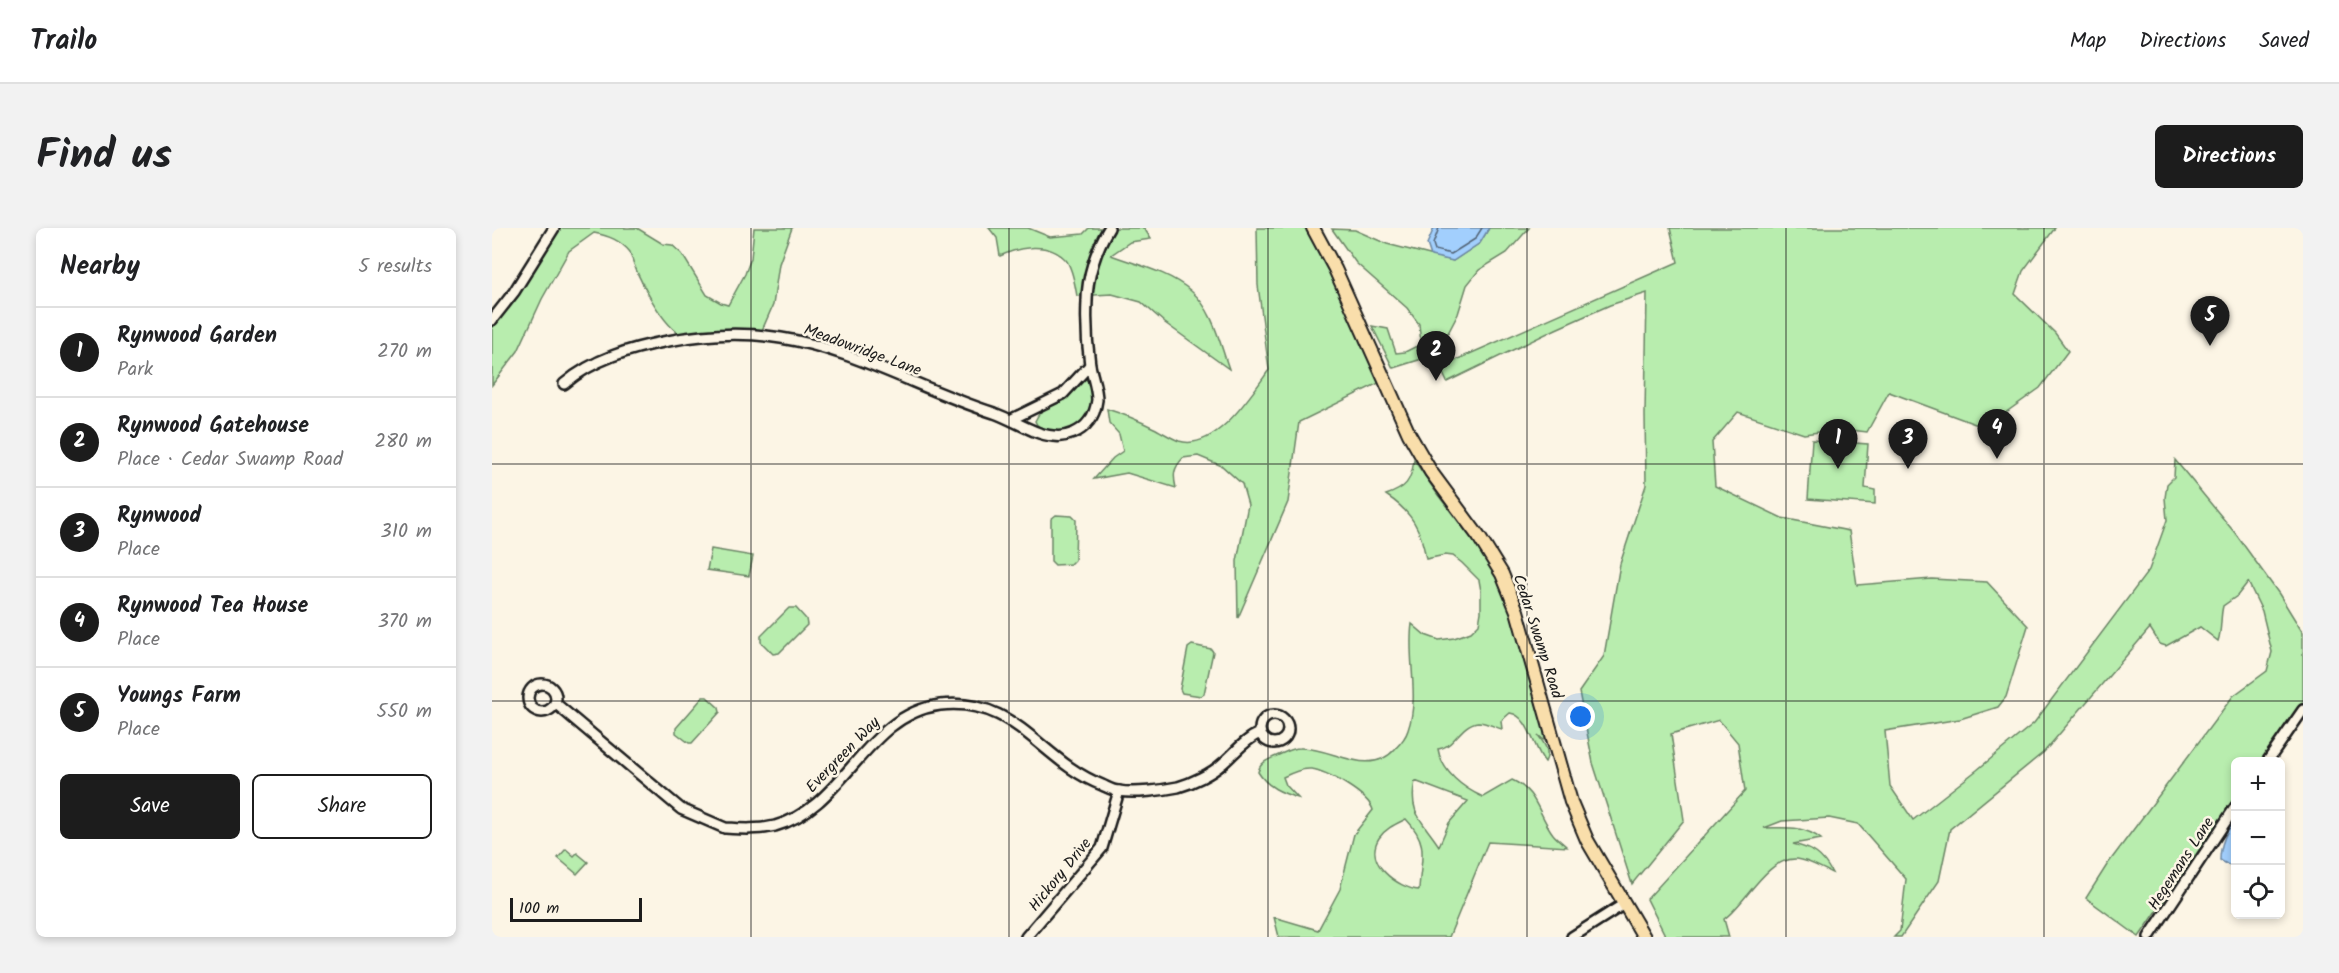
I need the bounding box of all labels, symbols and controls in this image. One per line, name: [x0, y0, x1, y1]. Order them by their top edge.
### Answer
text: Trailo: [30, 19, 97, 64]
text: Map: [2070, 25, 2106, 58]
text: Directions: [2139, 25, 2226, 58]
text: Saved: [2259, 25, 2309, 58]
text: Find us: [36, 123, 172, 190]
button: Directions: [2155, 125, 2303, 188]
text: Nearby: [60, 246, 140, 288]
text: 5 results: [358, 251, 432, 283]
pin: 5: [2190, 296, 2230, 346]
street label: Meadowridge Lane: [800, 318, 925, 383]
text: Rynwood Garden: [117, 319, 277, 354]
pin: 2: [1416, 332, 1456, 381]
text: 1: [76, 336, 83, 368]
text: 270 m: [377, 336, 432, 368]
text: Park: [117, 354, 153, 386]
text: Rynwood Gatehouse: [117, 409, 309, 444]
pin: 4: [1978, 410, 2016, 459]
pin: 1: [1818, 420, 1858, 469]
pin: 3: [1888, 420, 1928, 469]
text: 2: [74, 426, 85, 458]
text: 280 m: [374, 426, 432, 458]
text: Place · Cedar Swamp Road: [117, 444, 343, 476]
text: Rynwood: [117, 499, 201, 534]
text: 3: [74, 516, 85, 548]
text: 310 m: [380, 516, 432, 548]
text: Place: [117, 534, 160, 566]
street label: Cedar Swamp Road: [1506, 571, 1570, 703]
text: Rynwood Tea House: [117, 589, 308, 624]
text: 4: [74, 606, 85, 638]
text: 370 m: [377, 606, 432, 638]
text: Place: [117, 624, 160, 656]
text: Youngs Farm: [117, 679, 241, 714]
text: 5: [74, 696, 85, 728]
text: 550 m: [377, 696, 432, 728]
your location: [1566, 702, 1595, 731]
street label: Evergreen Way: [800, 711, 887, 799]
text: Place: [117, 714, 160, 746]
map controls: [2231, 757, 2285, 919]
button: +: [2231, 757, 2285, 811]
button: Save: [60, 774, 240, 839]
button: Share: [252, 774, 432, 839]
button: −: [2231, 811, 2285, 865]
street label: Hegemans Lane: [2142, 812, 2221, 915]
street label: Hickory Drive: [1022, 832, 1098, 917]
button: locate: [2231, 865, 2285, 919]
scale bar: [510, 895, 642, 922]
text: 100 m: [519, 896, 559, 921]

